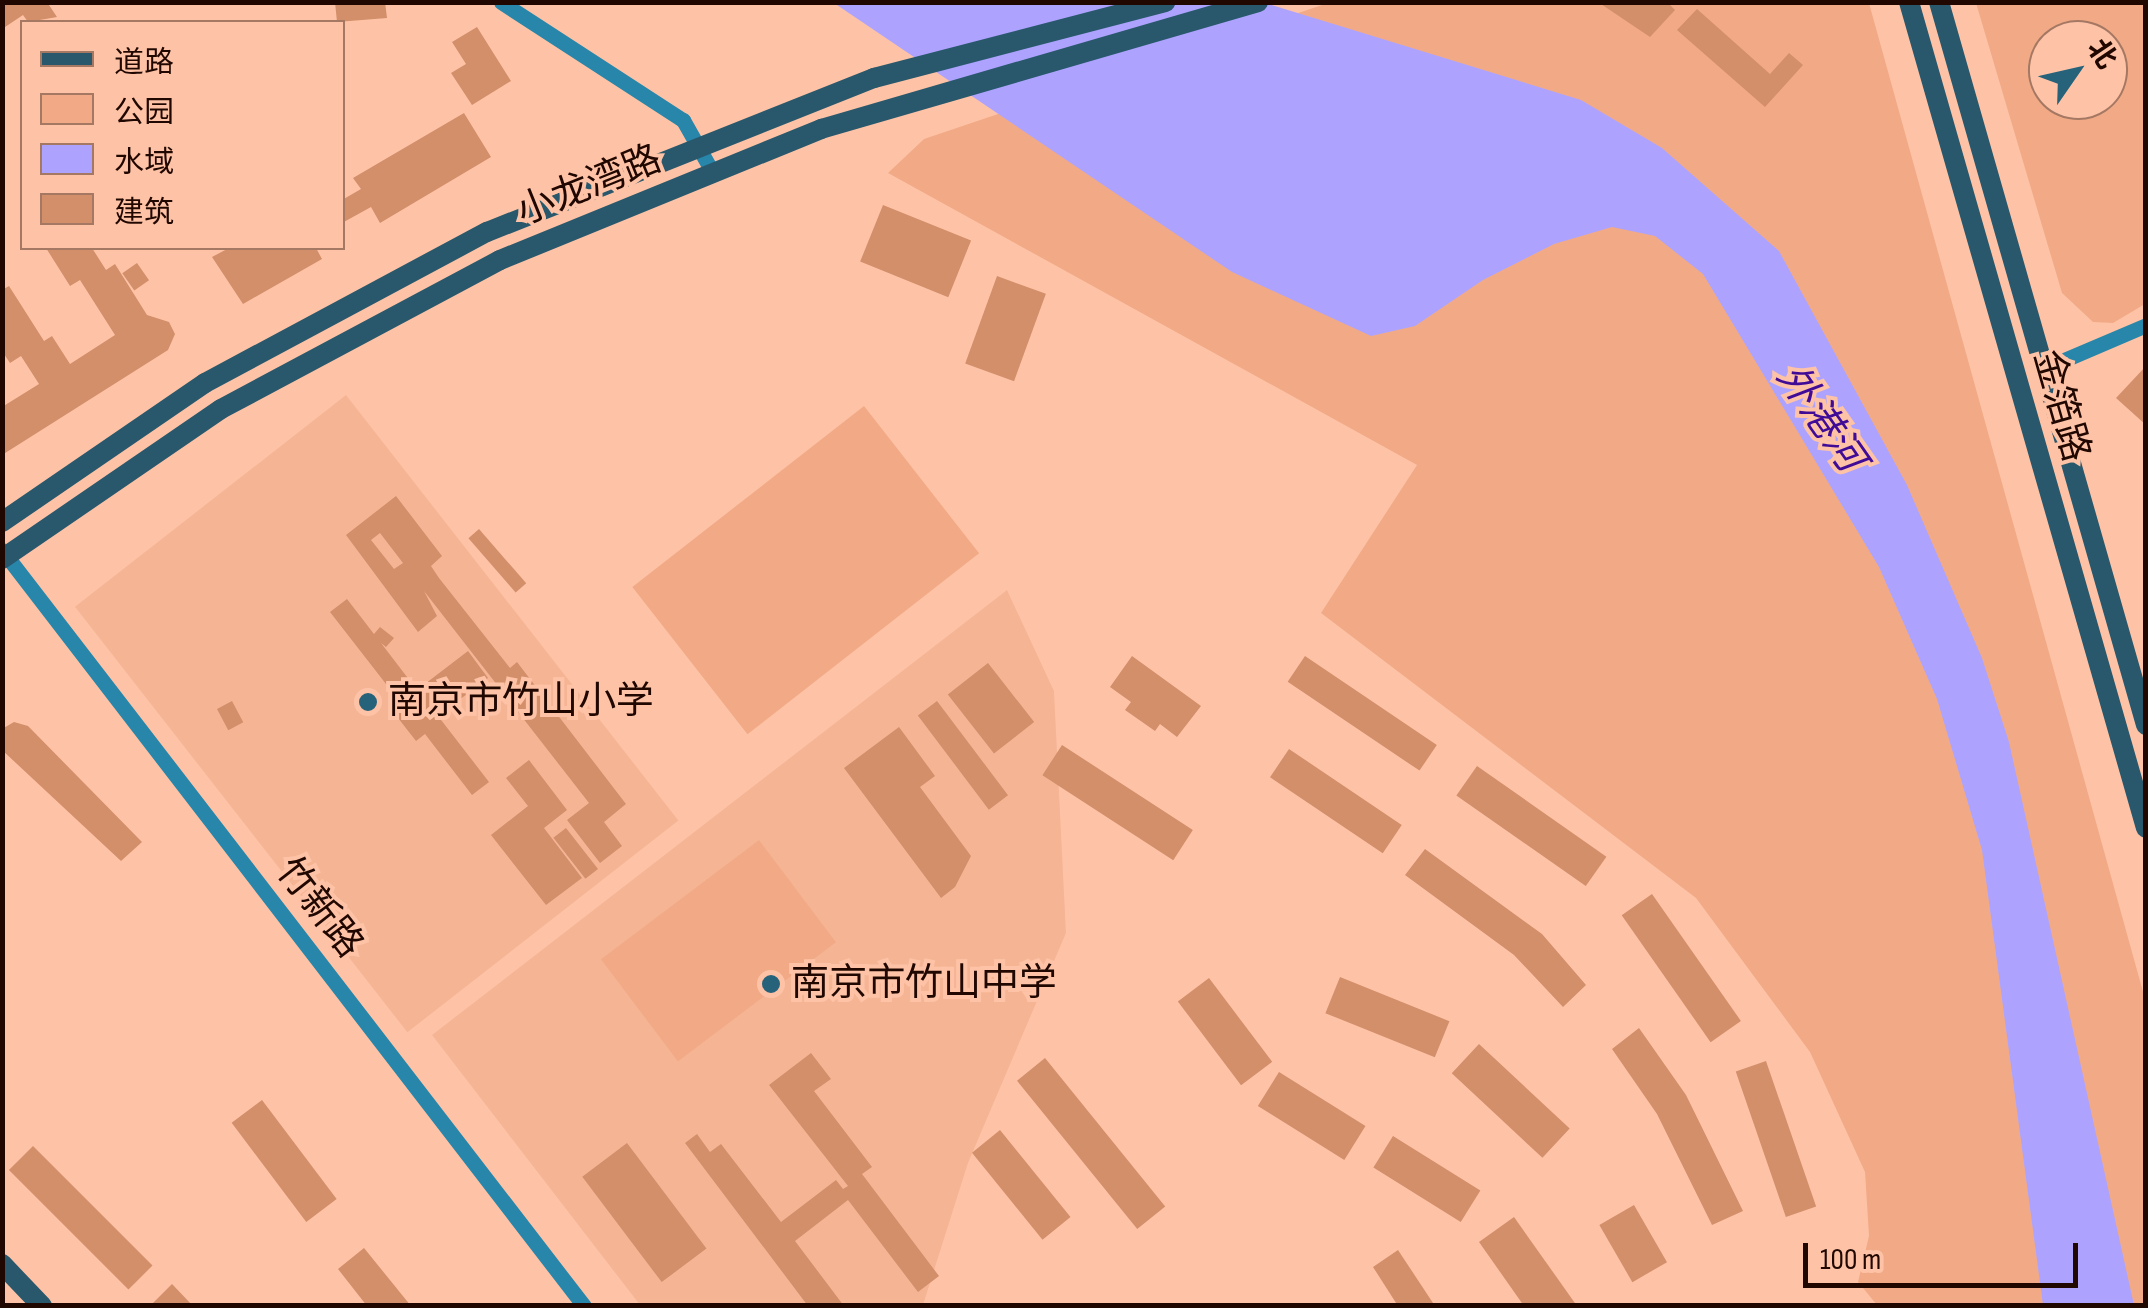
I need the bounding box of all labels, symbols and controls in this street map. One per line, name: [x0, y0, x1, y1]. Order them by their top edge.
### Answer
legend: [20, 20, 345, 250]
north arrow: [2028, 20, 2128, 120]
text: 北: [2080, 33, 2123, 75]
text: 道路: [114, 45, 174, 81]
text: 公园: [114, 95, 174, 131]
street label: 小龙湾路: [510, 136, 668, 236]
text: 水域: [114, 145, 174, 181]
text: 建筑: [114, 195, 174, 231]
street label: 金箔路: [2023, 345, 2099, 467]
water label: 外港河: [1766, 355, 1874, 481]
place label: 南京市竹山小学: [388, 679, 654, 725]
marker: 南京市竹山小学: [357, 691, 379, 713]
street label: 竹新路: [266, 849, 372, 967]
place label: 南京市竹山中学: [791, 961, 1057, 1007]
marker: 南京市竹山中学: [760, 973, 782, 995]
scale bar: [1808, 1223, 2083, 1285]
text: 100 m: [1820, 1242, 1881, 1278]

